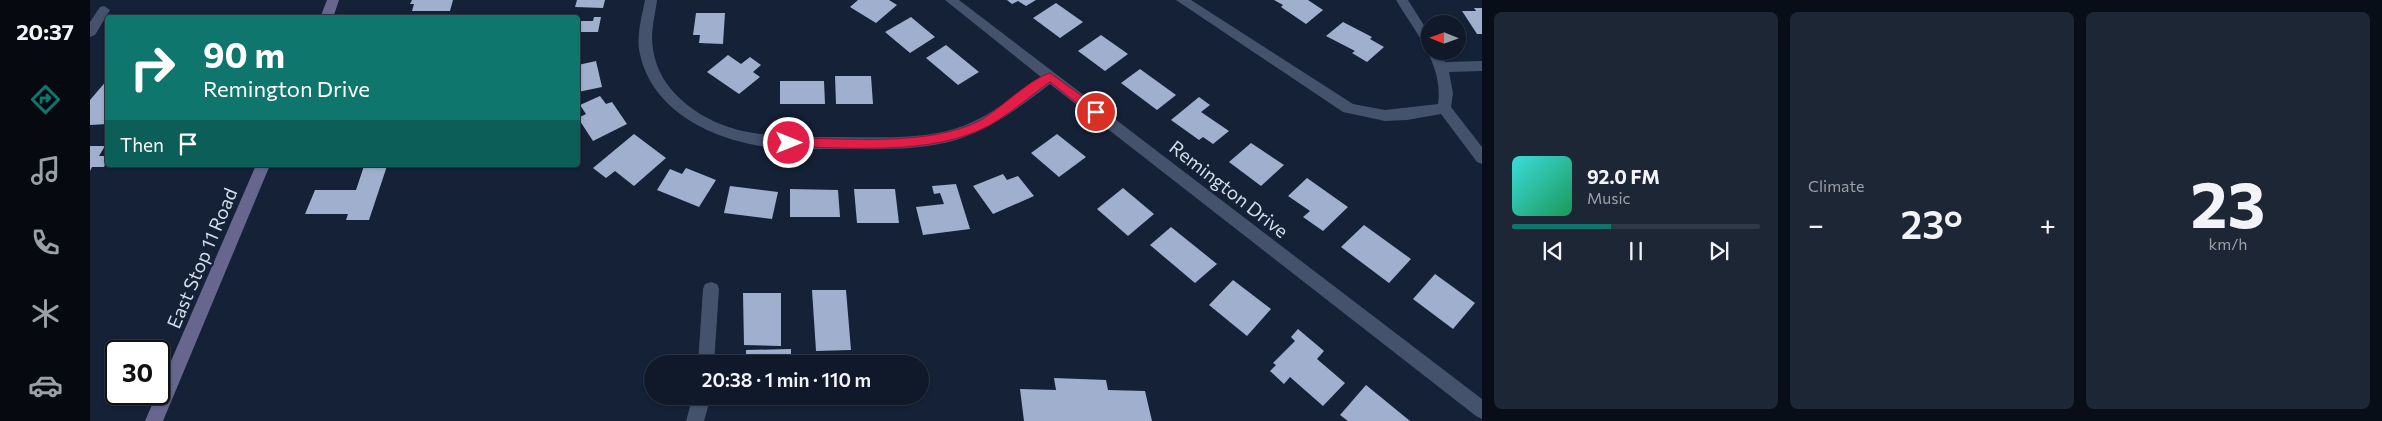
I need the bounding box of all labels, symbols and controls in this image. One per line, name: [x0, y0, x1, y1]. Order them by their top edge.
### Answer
north arrow: [1421, 15, 1466, 60]
map controls: [1421, 15, 1466, 60]
text: 20:37: [16, 18, 74, 45]
text: 90 m: [203, 32, 285, 75]
icon: right: [120, 35, 185, 100]
text: Remington Drive: [203, 75, 370, 102]
icon: directions: [28, 82, 63, 117]
pin: [1075, 91, 1117, 133]
icon: arrive: [1082, 98, 1110, 126]
position arrow: [762, 116, 814, 168]
icon: arrive: [174, 130, 202, 158]
text: Then: [120, 133, 164, 156]
street label: Remington Drive: [1165, 135, 1293, 242]
icon: music: [28, 153, 63, 188]
text: 23: [2191, 162, 2265, 241]
text: 92.0 FM: [1587, 165, 1660, 188]
text: Climate: [1808, 176, 1864, 195]
street label: East Stop 11 Road: [162, 184, 241, 331]
text: Music: [1587, 188, 1631, 207]
text: 23°: [1901, 200, 1963, 247]
text: −: [1808, 207, 1824, 241]
text: +: [2040, 207, 2056, 241]
icon: phone: [28, 225, 63, 260]
text: km/h: [2209, 234, 2247, 253]
icon: previous: [1539, 237, 1567, 265]
icon: pause: [1622, 237, 1650, 265]
icon: next: [1705, 237, 1733, 265]
icon: climate: [28, 296, 63, 331]
speed limit sign: 30: [105, 340, 170, 405]
icon: car: [28, 368, 63, 403]
text: 20:38 · 1 min · 110 m: [702, 368, 871, 391]

